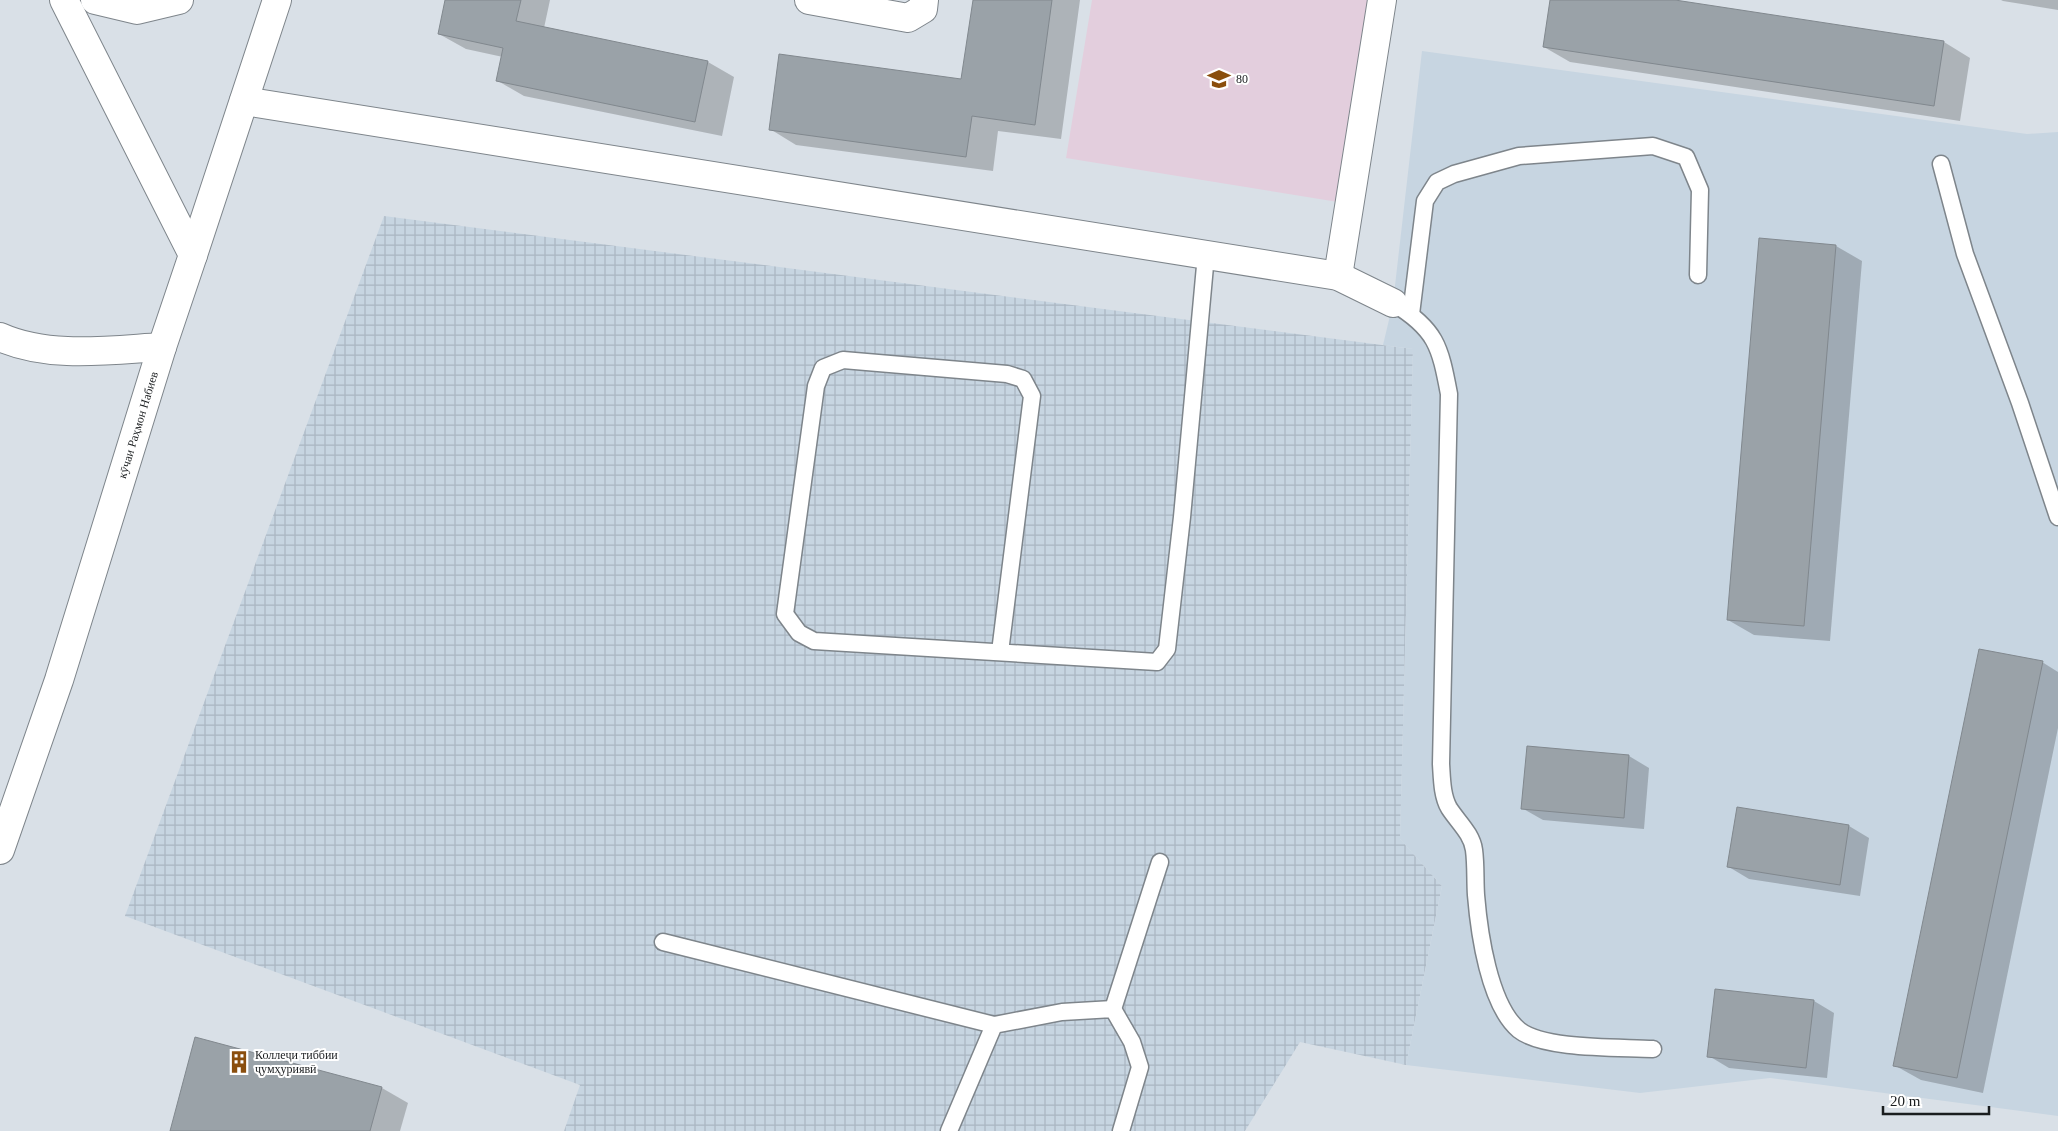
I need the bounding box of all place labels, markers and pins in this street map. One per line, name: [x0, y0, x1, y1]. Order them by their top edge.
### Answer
school or university icon: 80: [1206, 66, 1232, 92]
place label: 80: [1236, 72, 1248, 86]
place label: Коллеҷи тиббии ҷумҳуриявӣ: [255, 1048, 338, 1076]
building icon: Коллеҷи тиббии ҷумҳуриявӣ: [226, 1049, 252, 1075]

